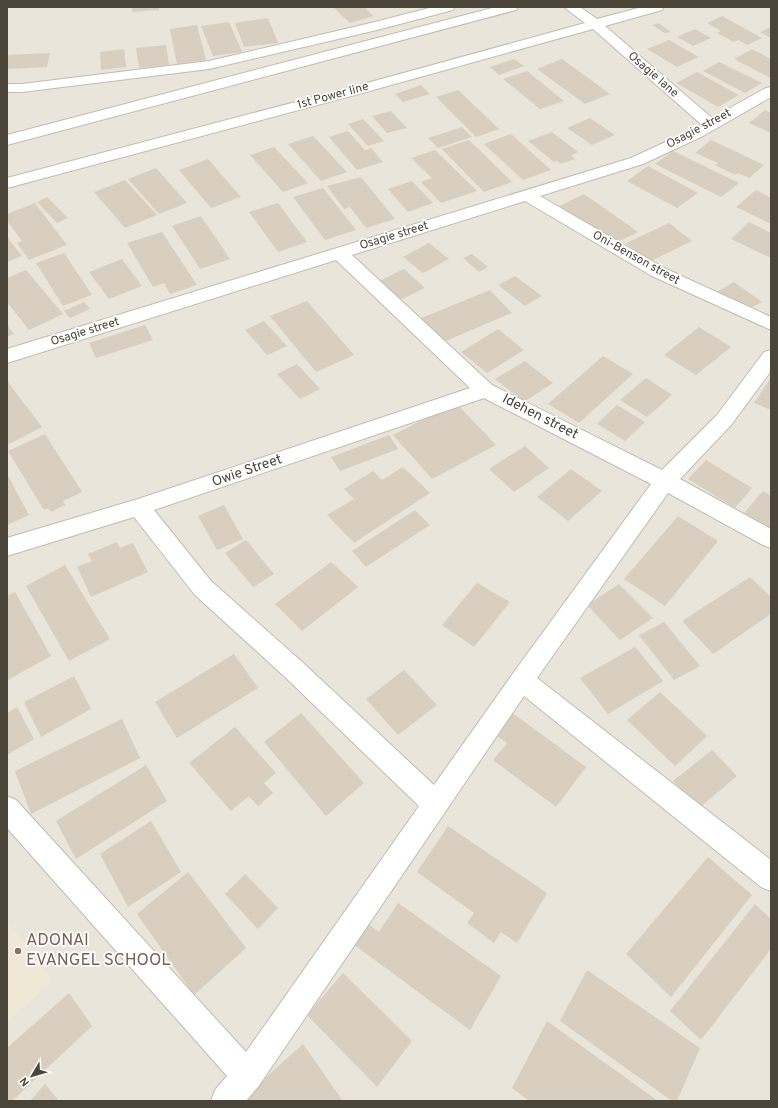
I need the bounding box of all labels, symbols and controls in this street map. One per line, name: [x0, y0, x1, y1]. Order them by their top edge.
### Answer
street label: Osagie lane: [624, 48, 682, 102]
street label: 1st Power line: [295, 79, 371, 113]
street label: Osagie street: [664, 105, 734, 153]
street label: Osagie street: [358, 218, 430, 254]
street label: Oni-Benson street: [589, 227, 683, 289]
street label: Osagie street: [49, 314, 121, 350]
street label: Idehen street: [499, 391, 581, 443]
street label: Owie Street: [210, 451, 284, 491]
place label: ADONAI EVANGEL SCHOOL: [26, 930, 171, 972]
marker: ADONAI EVANGEL SCHOOL: [13, 946, 23, 956]
north arrow: [12, 1056, 52, 1096]
text: N: [17, 1074, 33, 1089]

